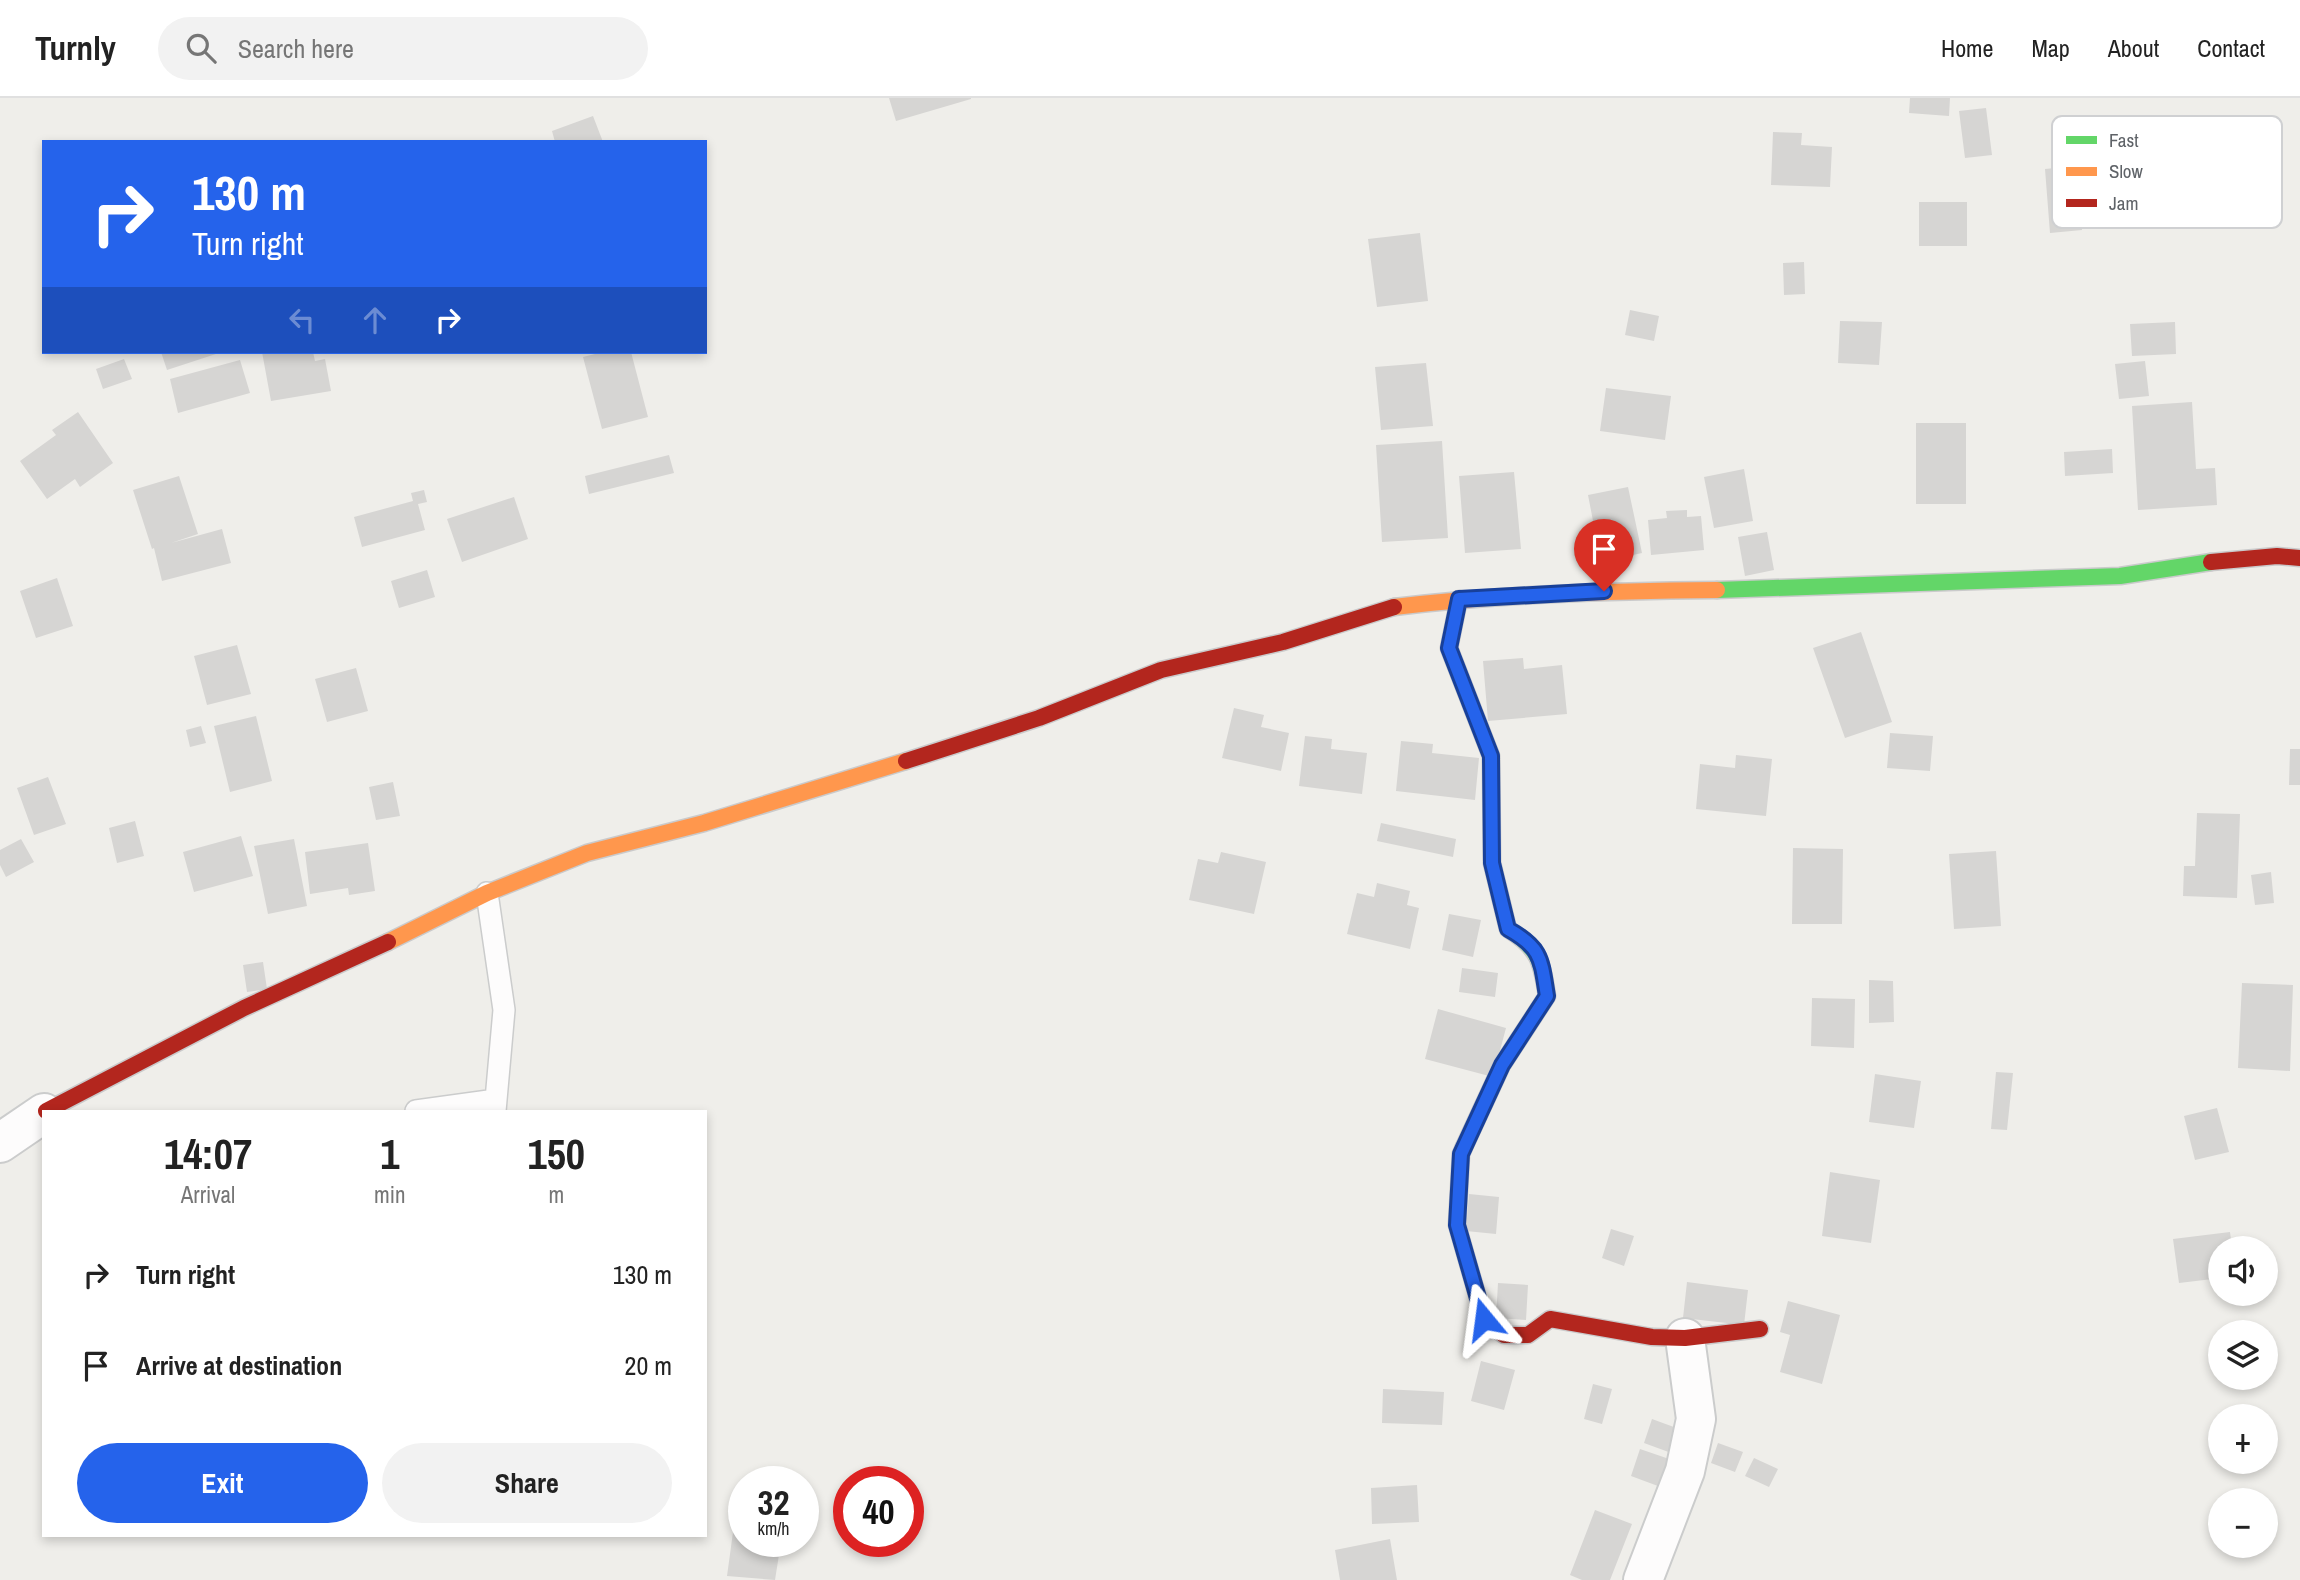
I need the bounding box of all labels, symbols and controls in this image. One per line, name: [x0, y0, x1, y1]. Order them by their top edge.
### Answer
search box: [158, 17, 648, 80]
text: Turnly: [35, 26, 116, 70]
icon: search: [182, 29, 220, 67]
text: Search here: [238, 31, 354, 66]
text: Home: [1941, 32, 1993, 64]
text: Map: [2031, 32, 2070, 64]
text: About: [2108, 32, 2159, 64]
text: Contact: [2197, 32, 2265, 64]
legend: [2052, 116, 2282, 228]
text: Fast: [2109, 127, 2139, 153]
text: Slow: [2109, 158, 2144, 184]
text: 130 m: [192, 159, 306, 225]
icon: right: [77, 168, 168, 259]
text: Jam: [2109, 190, 2138, 216]
text: Turn right: [192, 222, 304, 265]
icon: left: [283, 301, 321, 339]
icon: ahead: [356, 301, 394, 339]
icon: right: [429, 301, 467, 339]
pin: [1574, 519, 1634, 591]
icon: arrive: [1585, 530, 1623, 568]
text: 14:07: [164, 1126, 252, 1182]
text: 1: [380, 1126, 399, 1182]
text: 150: [528, 1126, 585, 1182]
text: Arrival: [181, 1179, 235, 1210]
text: min: [374, 1179, 406, 1210]
text: m: [548, 1179, 564, 1210]
map controls: [2208, 1236, 2278, 1558]
button: sound: [2208, 1236, 2278, 1306]
icon: right: [77, 1256, 115, 1294]
text: Turn right: [136, 1257, 235, 1292]
text: 130 m: [613, 1257, 672, 1292]
position arrow: [1447, 1282, 1521, 1356]
button: layers: [2208, 1320, 2278, 1390]
icon: arrive: [77, 1347, 115, 1385]
text: Arrive at destination: [136, 1348, 342, 1383]
text: 20 m: [625, 1348, 672, 1383]
button: +: [2208, 1404, 2278, 1474]
button: Exit: [77, 1443, 368, 1523]
button: Share: [382, 1443, 672, 1523]
speed limit sign: 40: [833, 1466, 924, 1557]
text: 32: [758, 1479, 789, 1526]
button: −: [2208, 1488, 2278, 1558]
text: km/h: [758, 1516, 790, 1541]

